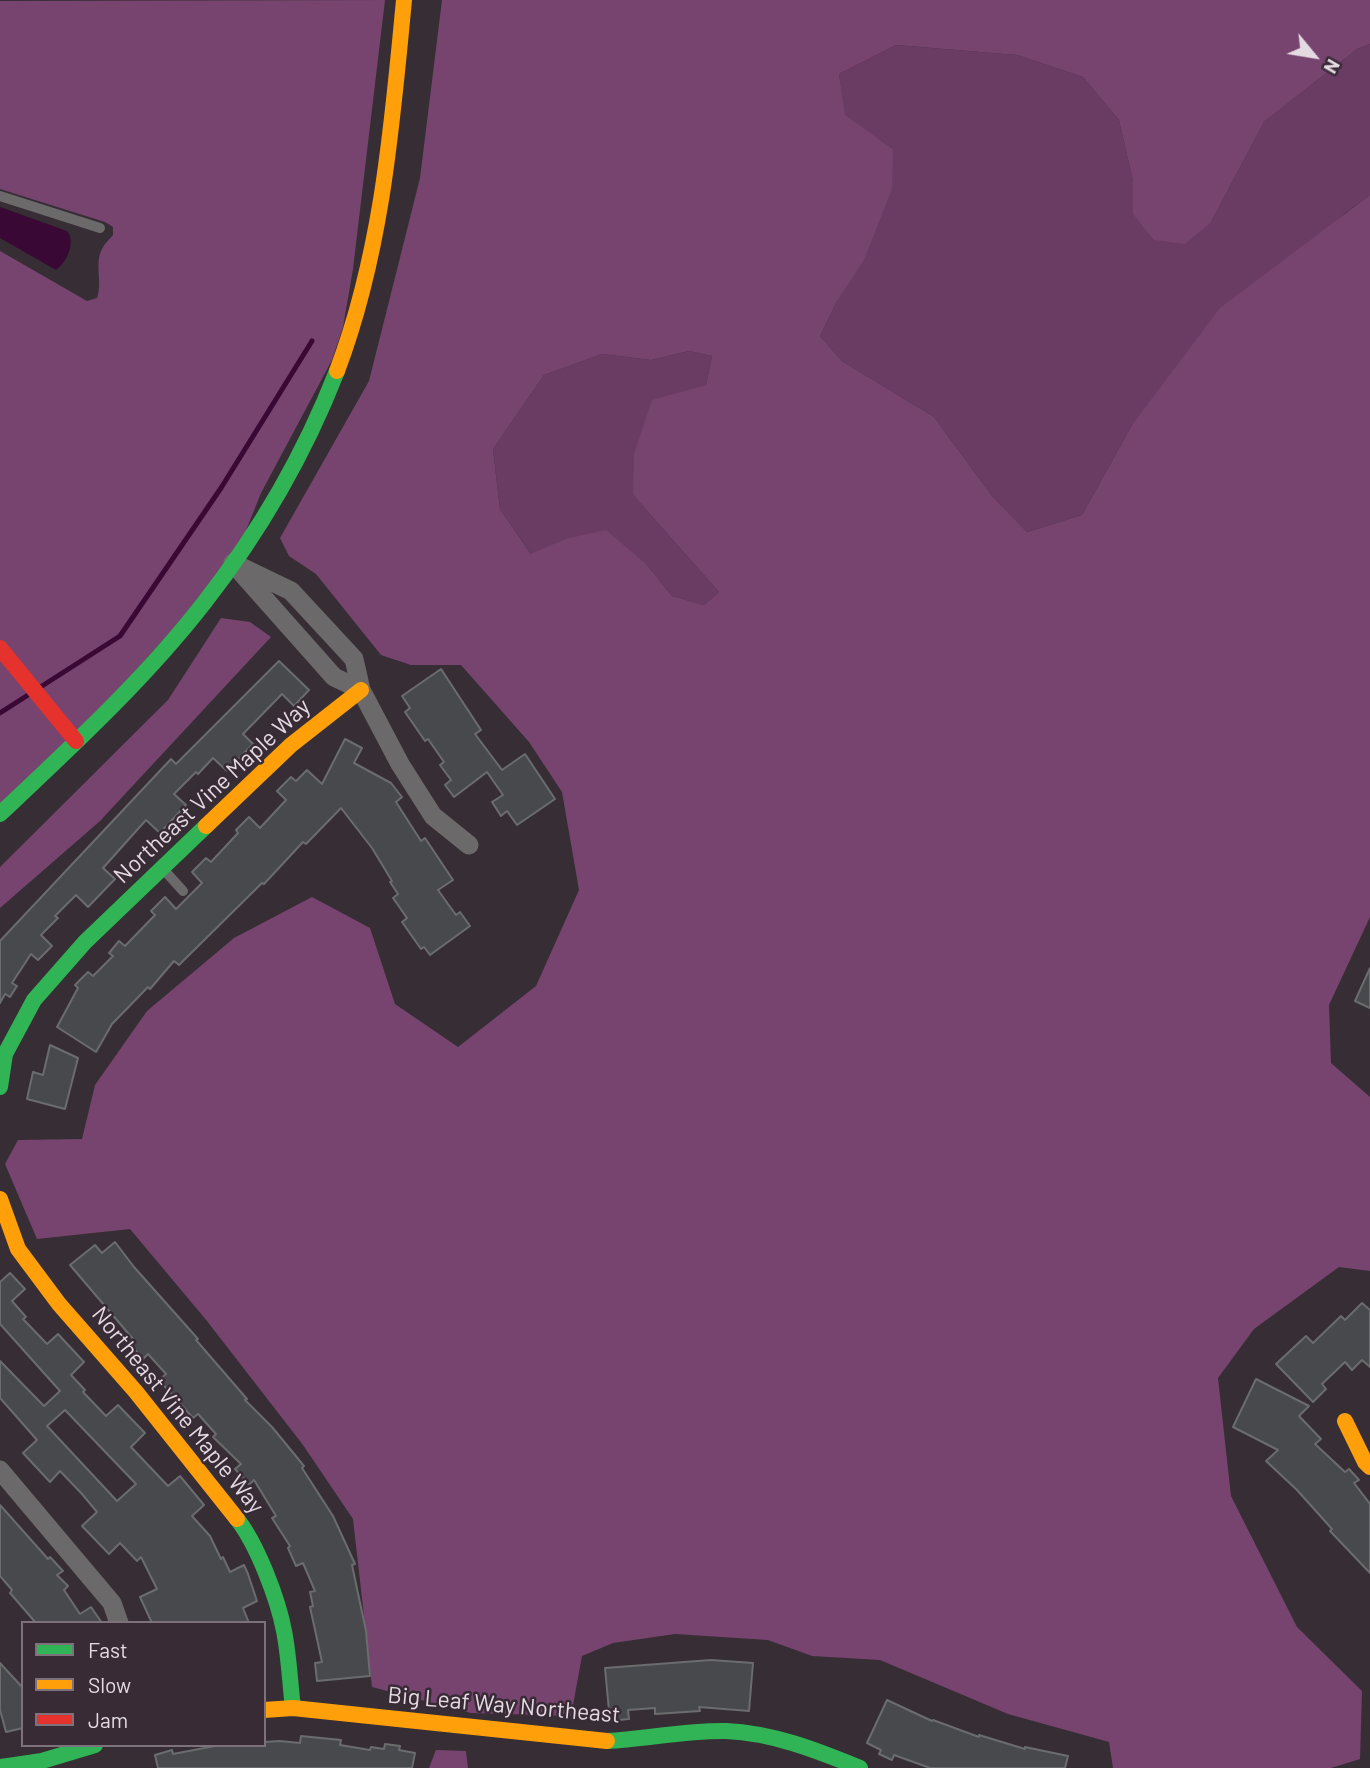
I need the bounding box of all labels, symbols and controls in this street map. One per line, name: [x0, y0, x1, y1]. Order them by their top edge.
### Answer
north arrow: [1279, 21, 1349, 91]
text: N: [1320, 56, 1346, 78]
street label: Northeast Vine Maple Way: [108, 693, 316, 889]
street label: Northeast Vine Maple Way: [86, 1301, 270, 1519]
legend: [21, 1621, 266, 1747]
text: Fast: [88, 1637, 128, 1662]
text: Slow: [88, 1672, 131, 1697]
street label: Big Leaf Way Northeast: [387, 1681, 621, 1729]
text: Jam: [88, 1707, 128, 1732]

